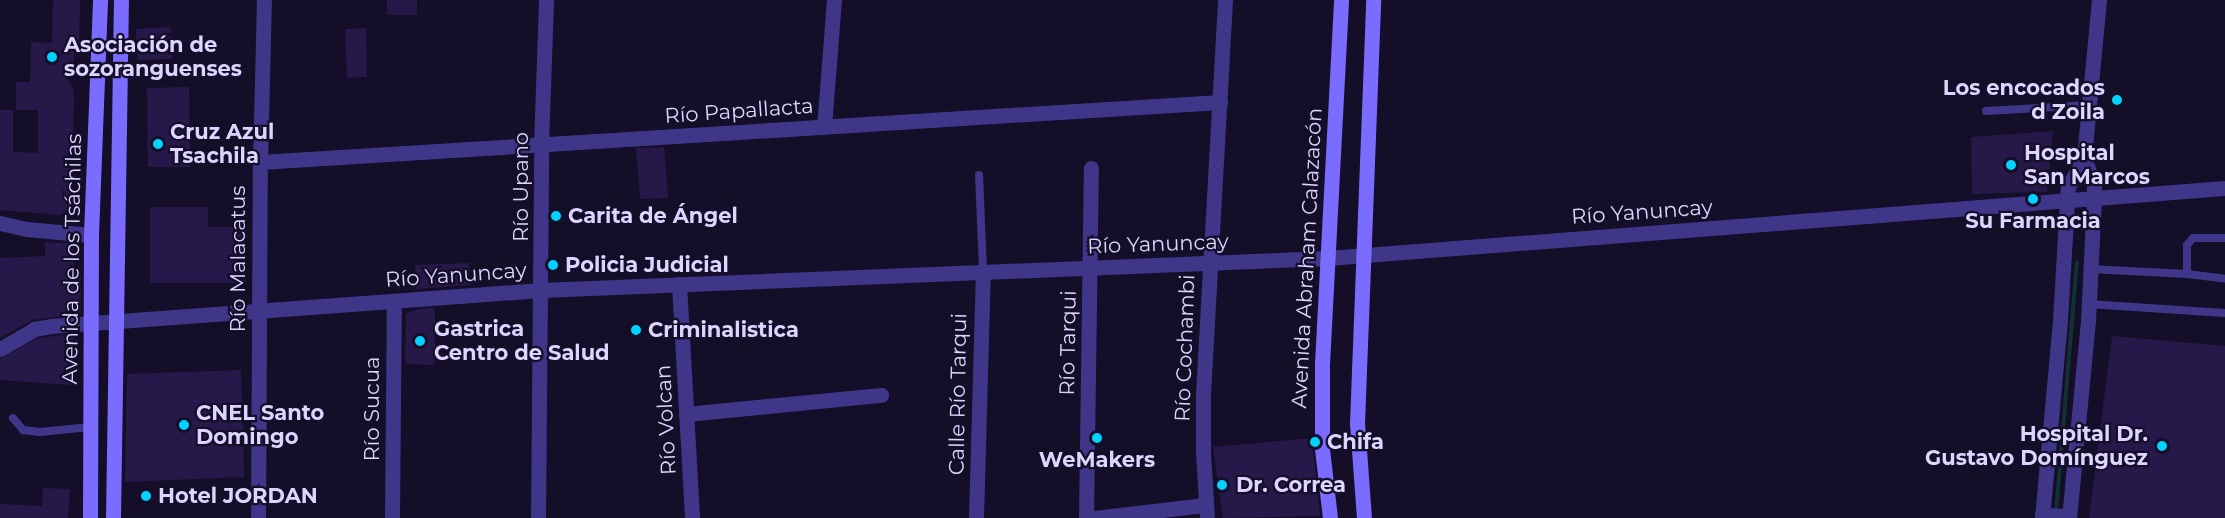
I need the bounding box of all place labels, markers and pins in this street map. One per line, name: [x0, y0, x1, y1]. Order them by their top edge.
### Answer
place label: Asociación de sozoranguenses: [64, 32, 242, 82]
marker: Asociación de sozoranguenses: [45, 50, 59, 64]
place label: Los encocados d Zoila: [1943, 75, 2105, 125]
marker: Los encocados d Zoila: [2110, 93, 2124, 107]
place label: Cruz Azul Tsachila: [170, 119, 274, 169]
marker: Cruz Azul Tsachila: [151, 137, 165, 151]
place label: Hospital San Marcos: [2024, 140, 2150, 190]
marker: Hospital San Marcos: [2002, 156, 2020, 174]
marker: Su Farmacia: [2026, 192, 2040, 206]
place label: Carita de Ángel: [568, 203, 738, 229]
place label: Su Farmacia: [1965, 208, 2101, 234]
marker: Carita de Ángel: [549, 209, 563, 223]
place label: Policia Judicial: [565, 252, 729, 278]
marker: Policia Judicial: [546, 258, 560, 272]
place label: Gastrica Centro de Salud: [434, 316, 610, 366]
place label: Criminalistica: [648, 317, 799, 343]
marker: Criminalistica: [629, 323, 643, 337]
marker: Gastrica Centro de Salud: [411, 332, 429, 350]
place label: CNEL Santo Domingo: [196, 400, 324, 450]
marker: CNEL Santo Domingo: [177, 418, 191, 432]
place label: Hospital Dr. Gustavo Domínguez: [1925, 421, 2148, 471]
place label: Chifa: [1327, 429, 1384, 455]
marker: WeMakers: [1090, 431, 1104, 445]
marker: Chifa: [1308, 435, 1322, 449]
marker: Hospital Dr. Gustavo Domínguez: [2153, 437, 2171, 455]
place label: WeMakers: [1039, 447, 1155, 473]
place label: Dr. Correa: [1236, 472, 1346, 498]
marker: Dr. Correa: [1213, 476, 1231, 494]
place label: Hotel JORDAN: [158, 483, 318, 509]
marker: Hotel JORDAN: [139, 489, 153, 503]

